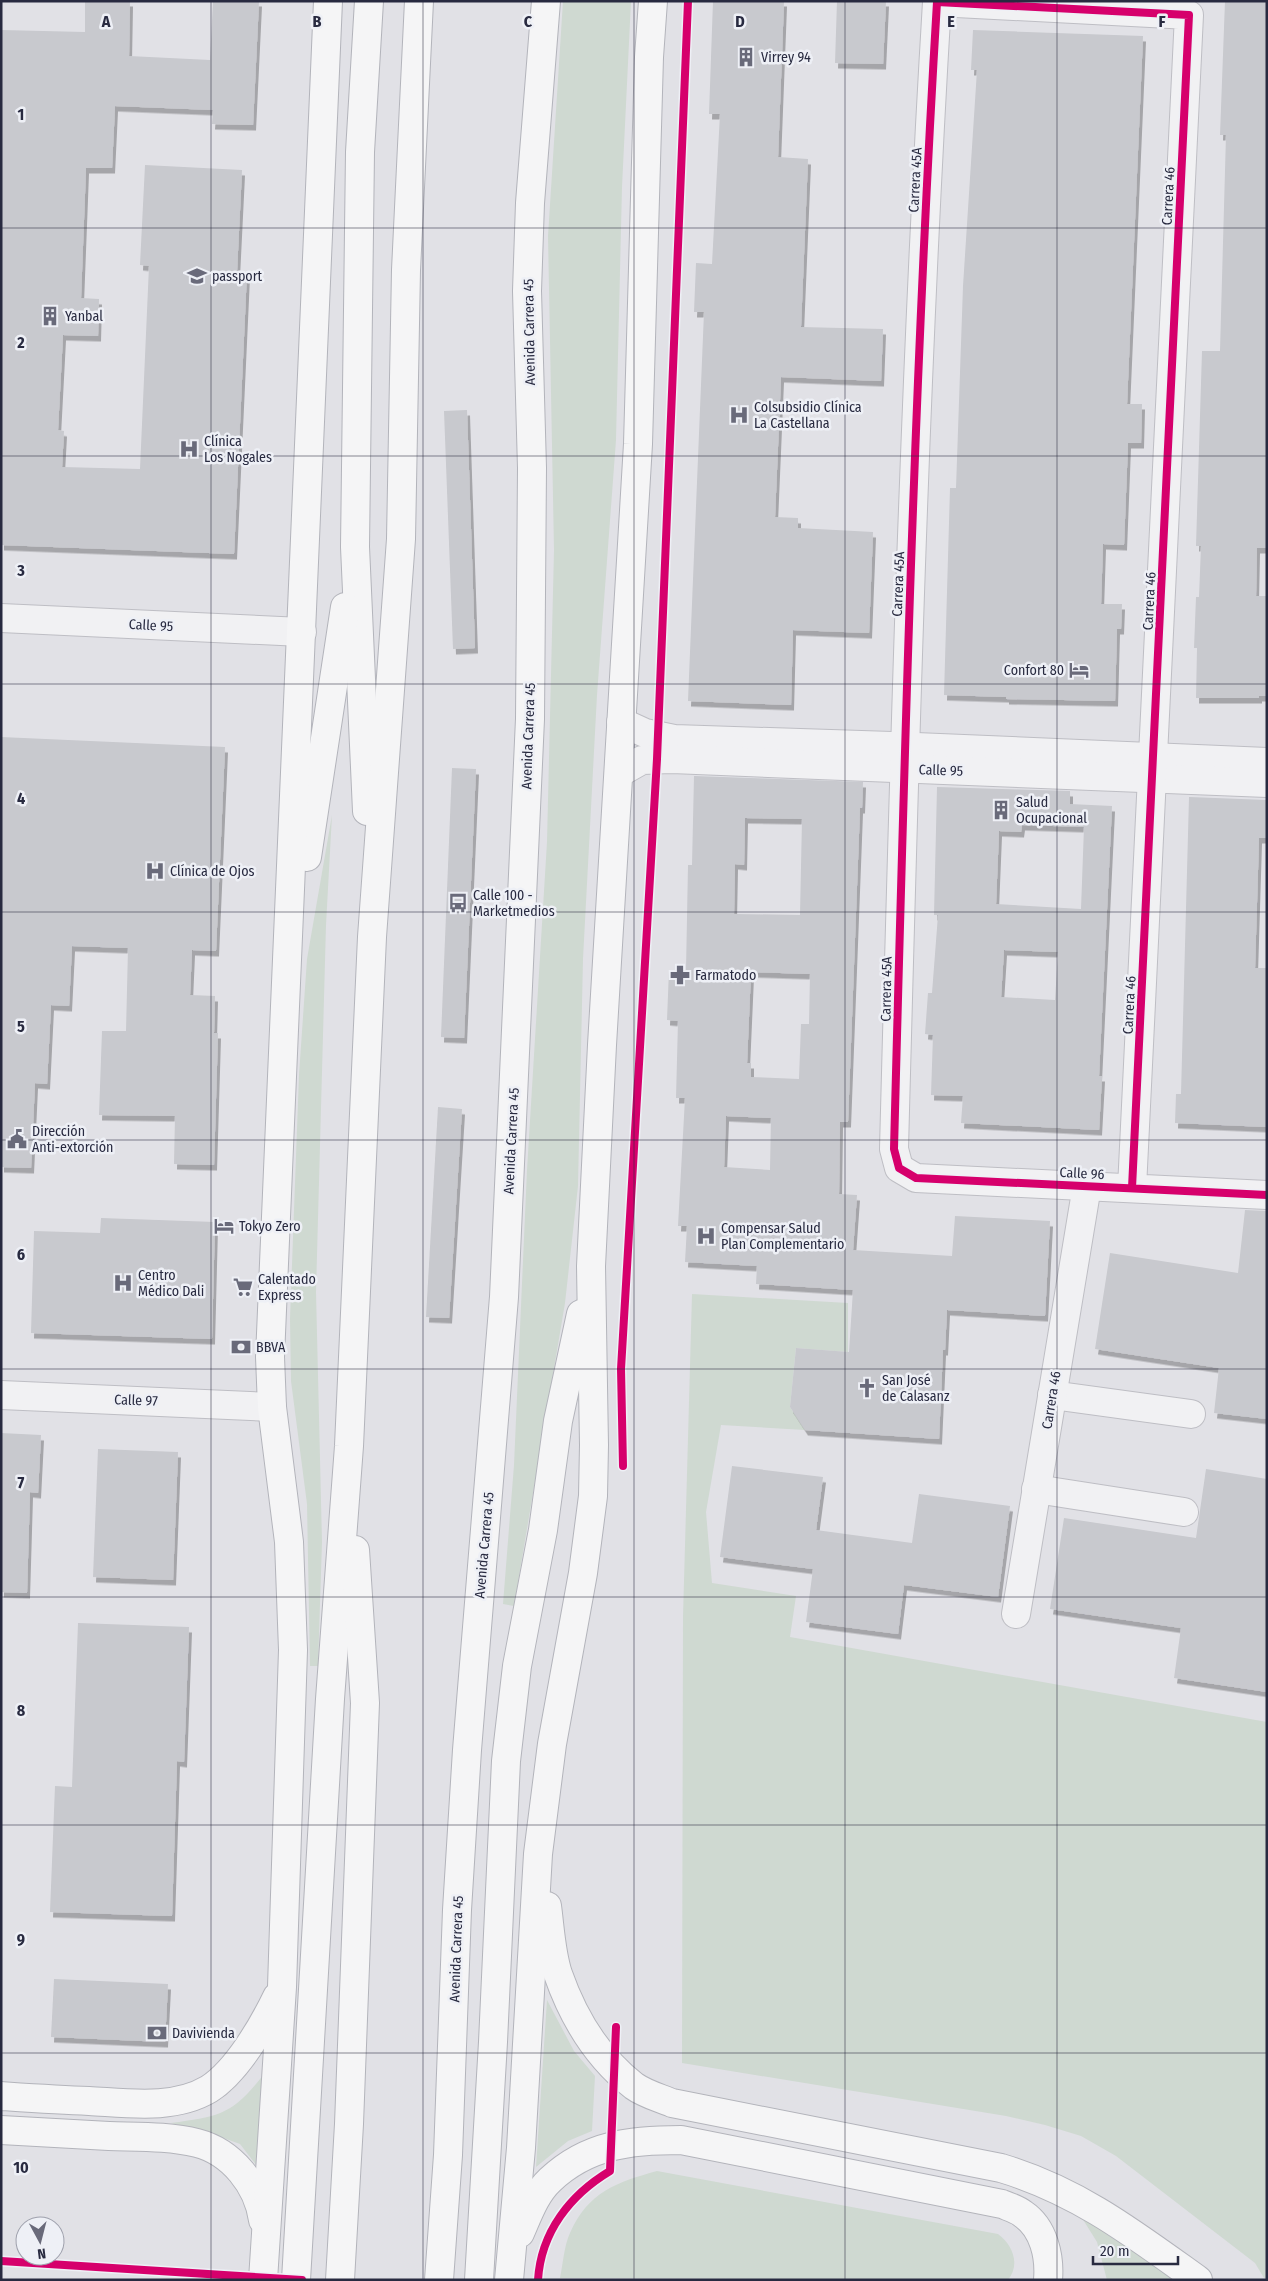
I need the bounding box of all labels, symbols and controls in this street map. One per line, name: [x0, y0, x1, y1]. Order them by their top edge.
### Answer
text: A: [101, 12, 111, 31]
text: B: [313, 12, 322, 31]
text: C: [524, 12, 533, 31]
text: D: [735, 12, 745, 31]
text: E: [947, 12, 955, 31]
text: F: [1158, 12, 1166, 31]
building icon: Virrey 94: [735, 46, 757, 68]
place label: Virrey 94: [761, 49, 811, 66]
text: 1: [18, 105, 24, 124]
street label: Carrera 45A: [905, 146, 926, 213]
street label: Carrera 46: [1158, 166, 1179, 226]
school or university icon: passport: [186, 265, 208, 287]
place label: passport: [212, 268, 263, 285]
street label: Avenida Carrera 45: [520, 278, 539, 386]
building icon: Yanbal: [39, 305, 61, 327]
place label: Yanbal: [65, 308, 103, 325]
text: 2: [16, 333, 25, 352]
place label: Colsubsidio Clínica La Castellana: [754, 399, 862, 432]
hospital icon: Colsubsidio Clínica La Castellana: [728, 404, 750, 426]
place label: Clínica Los Nogales: [204, 433, 272, 466]
hospital icon: Clínica Los Nogales: [178, 438, 200, 460]
street label: Carrera 45A: [889, 551, 908, 617]
text: 3: [16, 561, 25, 580]
street label: Carrera 46: [1139, 571, 1160, 631]
street label: Calle 95: [128, 616, 174, 635]
hotel icon: Confort 80: [1068, 659, 1090, 681]
place label: Confort 80: [1004, 662, 1064, 679]
street label: Avenida Carrera 45: [518, 682, 539, 790]
street label: Calle 95: [918, 761, 963, 780]
text: 4: [17, 789, 25, 808]
place label: Salud Ocupacional: [1016, 794, 1087, 827]
building icon: Salud Ocupacional: [990, 799, 1012, 821]
hospital icon: Clínica de Ojos: [144, 860, 166, 882]
place label: Clínica de Ojos: [170, 863, 254, 880]
place label: Calle 100 - Marketmedios: [473, 887, 555, 920]
bus stop icon: Calle 100 - Marketmedios: [447, 892, 469, 914]
street label: Carrera 45A: [877, 956, 896, 1022]
pharmacy icon: Farmatodo: [669, 964, 691, 986]
place label: Farmatodo: [695, 967, 756, 984]
street label: Carrera 46: [1119, 975, 1140, 1035]
text: 5: [17, 1017, 25, 1036]
street label: Avenida Carrera 45: [500, 1087, 523, 1195]
place label: Dirección Anti-extorción: [32, 1123, 113, 1156]
public building icon: Dirección Anti-extorción: [6, 1128, 28, 1150]
street label: Calle 96: [1059, 1164, 1105, 1183]
hotel icon: Tokyo Zero: [213, 1215, 235, 1237]
place label: Tokyo Zero: [239, 1218, 301, 1235]
place label: Compensar Salud Plan Complementario: [721, 1220, 844, 1253]
hospital icon: Compensar Salud Plan Complementario: [695, 1225, 717, 1247]
text: 6: [17, 1245, 25, 1264]
place label: Centro Médico Dali: [138, 1267, 204, 1300]
place label: Calentado Express: [258, 1271, 316, 1304]
hospital icon: Centro Médico Dali: [112, 1272, 134, 1294]
supermarket icon: Calentado Express: [232, 1276, 254, 1298]
bank icon: BBVA: [230, 1336, 252, 1358]
place label: BBVA: [256, 1339, 286, 1356]
street label: Carrera 46: [1039, 1370, 1064, 1430]
place label: San José de Calasanz: [882, 1372, 950, 1405]
church icon: San José de Calasanz: [856, 1377, 878, 1399]
street label: Calle 97: [114, 1391, 158, 1410]
text: 7: [18, 1473, 25, 1492]
street label: Avenida Carrera 45: [471, 1491, 498, 1599]
text: 8: [17, 1701, 26, 1720]
street label: Avenida Carrera 45: [446, 1895, 467, 2003]
text: 9: [17, 1930, 25, 1949]
bank icon: Davivienda: [146, 2022, 168, 2044]
place label: Davivienda: [172, 2025, 235, 2042]
text: 10: [13, 2158, 29, 2177]
north arrow: [15, 2216, 65, 2266]
scale bar: [1093, 2234, 1178, 2266]
text: 20 m: [1100, 2242, 1130, 2260]
text: N: [36, 2244, 47, 2262]

